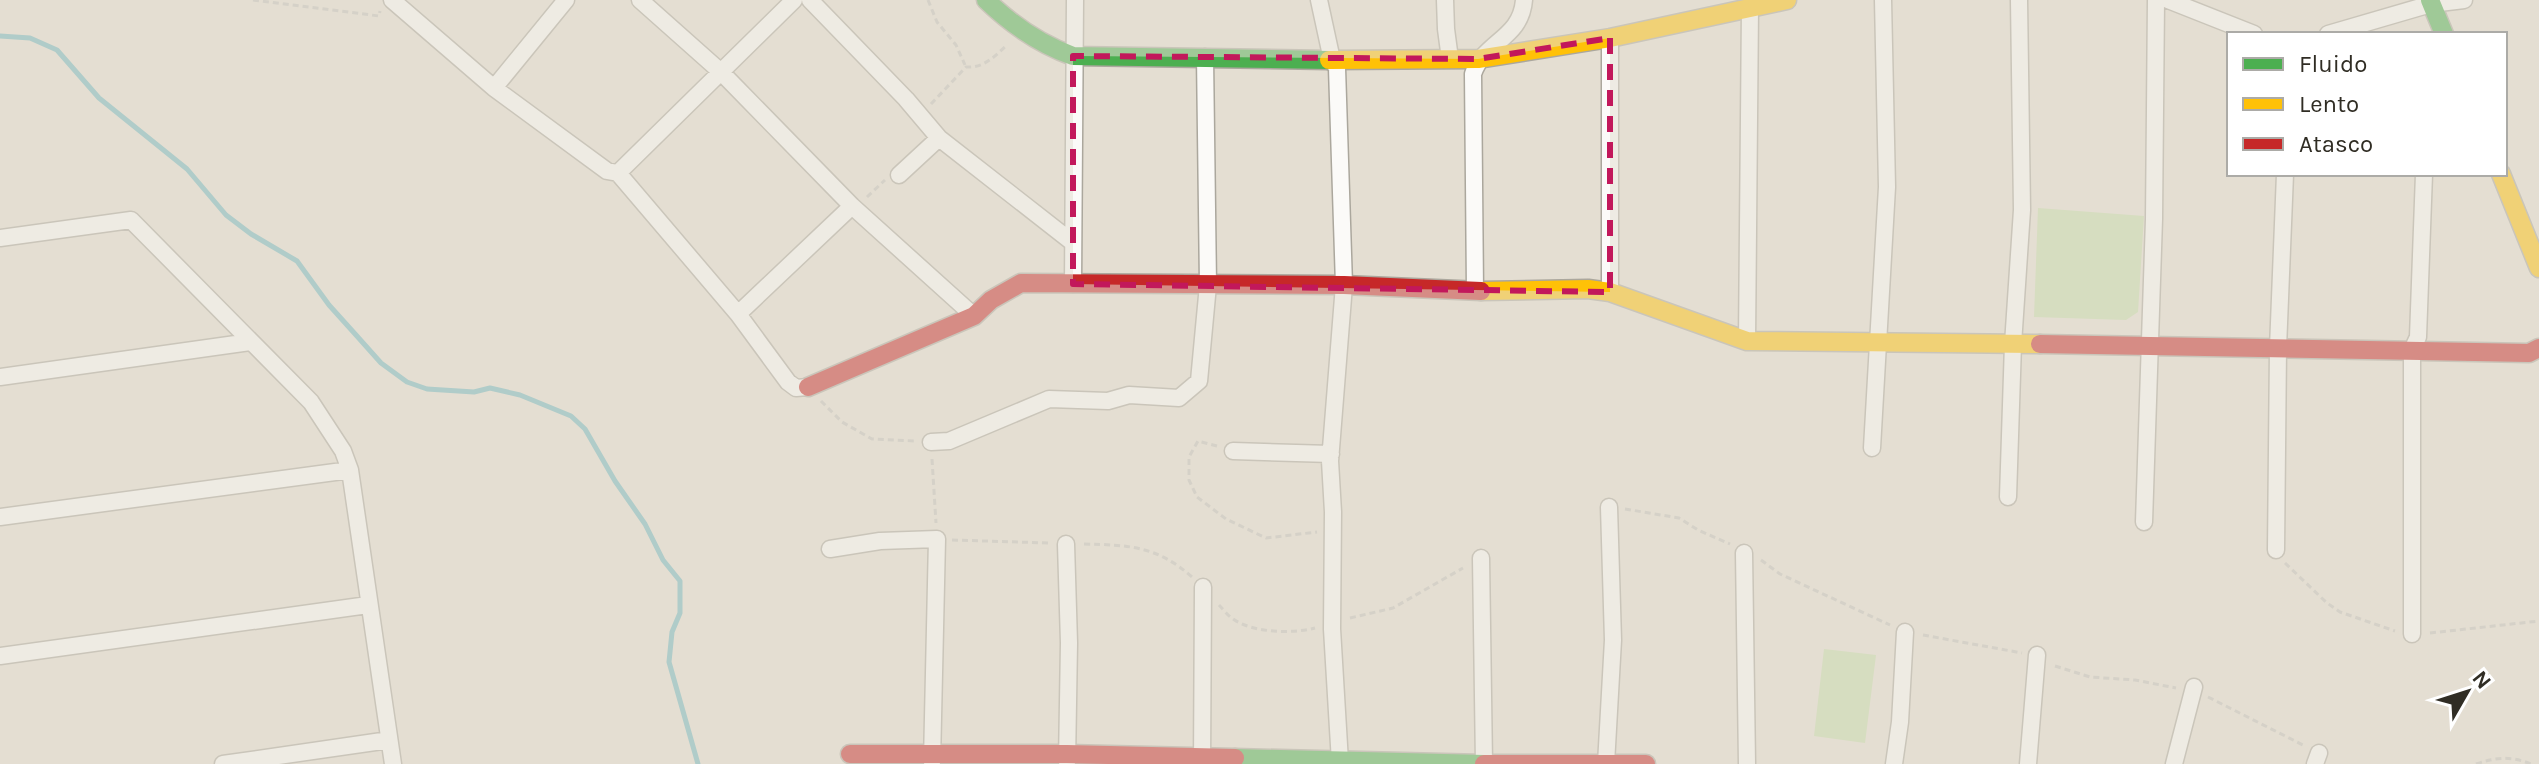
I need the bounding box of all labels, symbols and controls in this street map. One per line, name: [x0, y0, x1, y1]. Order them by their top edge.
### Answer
legend: [2227, 32, 2507, 176]
text: Fluido: [2299, 50, 2367, 78]
text: Lento: [2299, 90, 2359, 118]
text: Atasco: [2299, 130, 2373, 158]
north arrow: [2427, 652, 2507, 732]
text: N: [2467, 666, 2497, 694]

